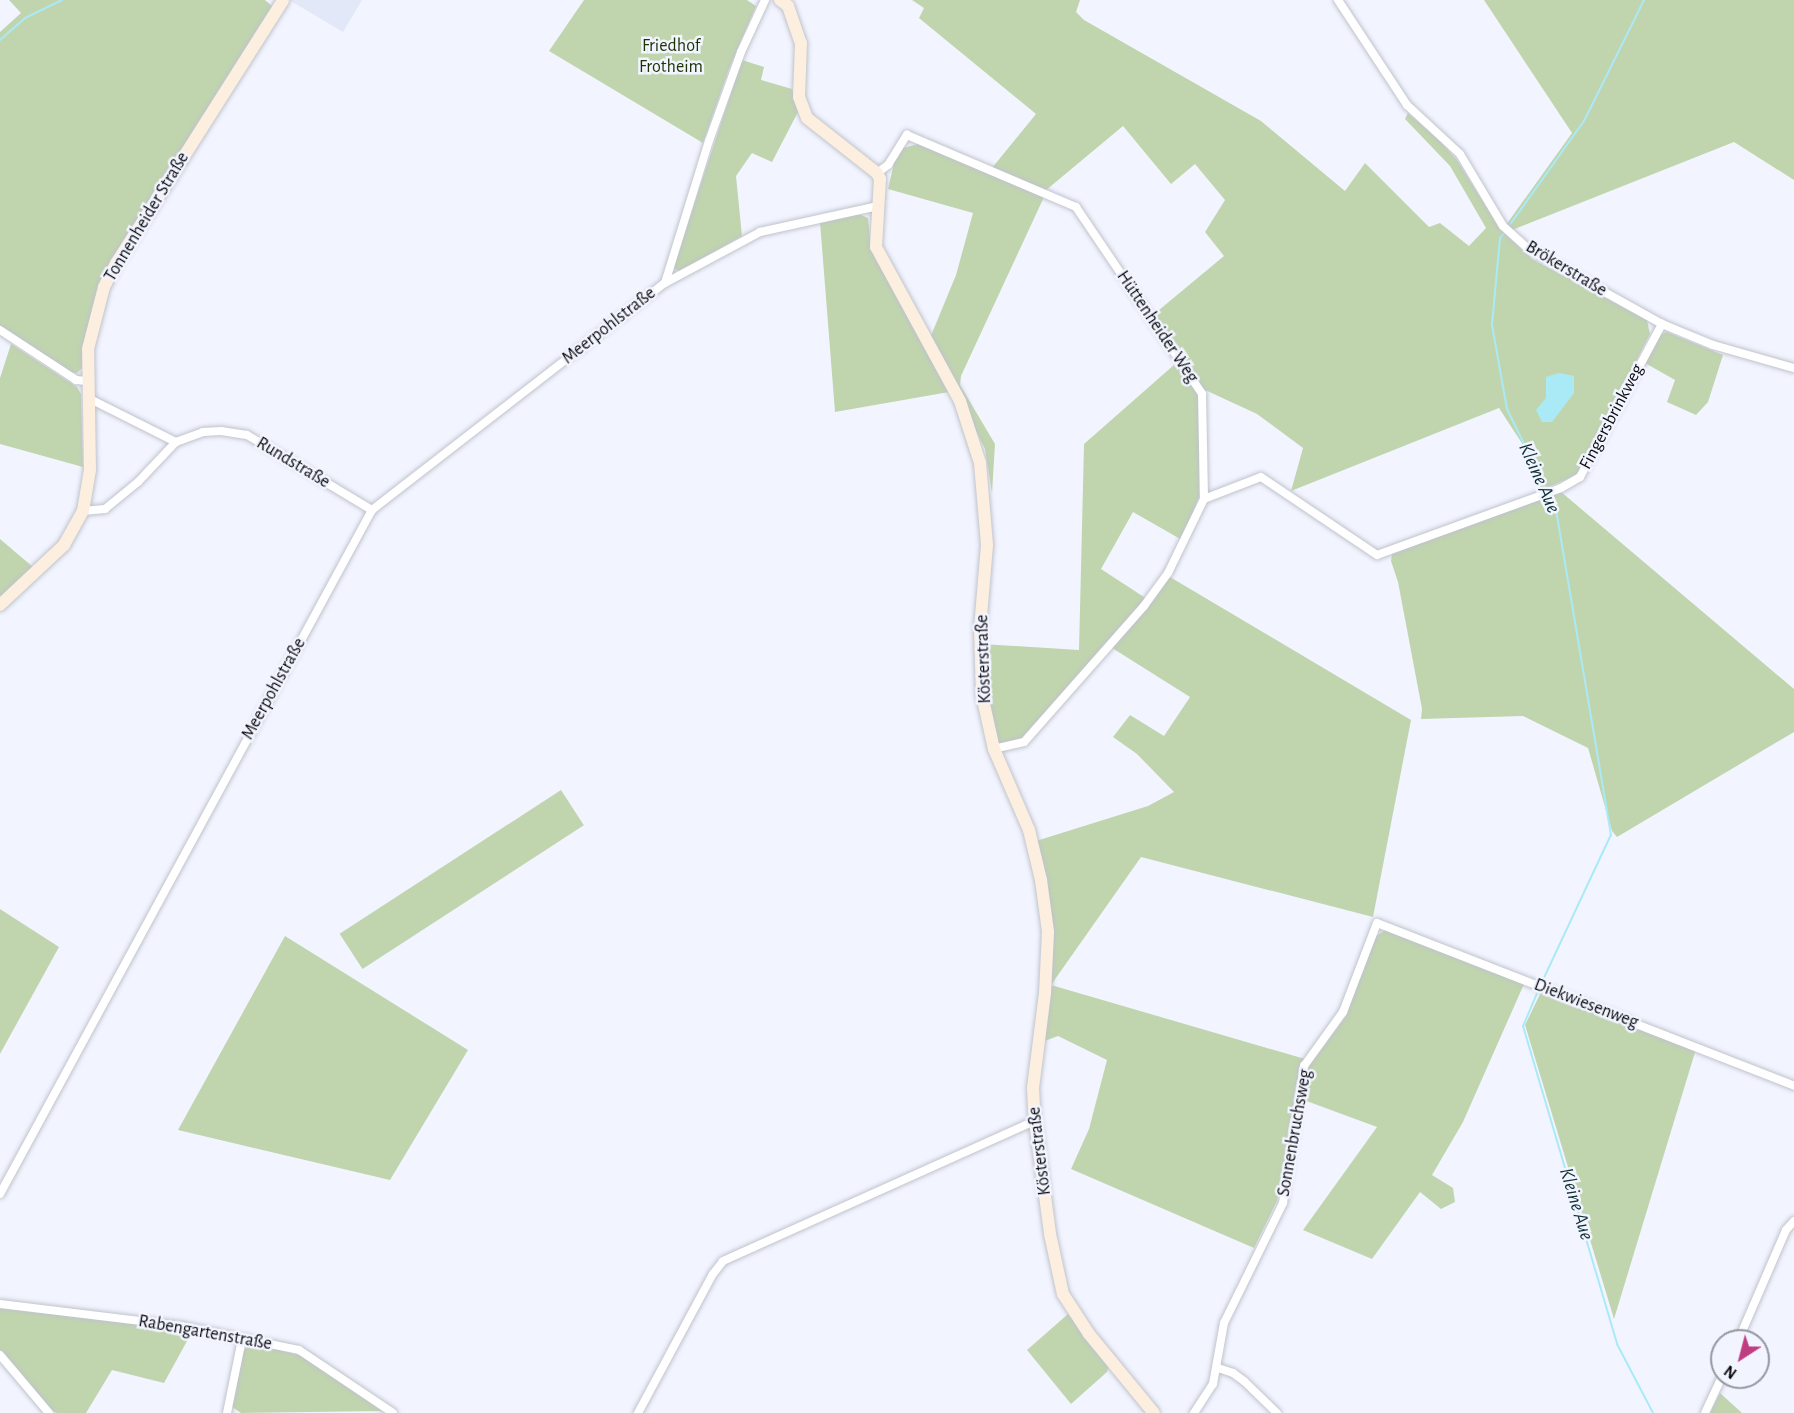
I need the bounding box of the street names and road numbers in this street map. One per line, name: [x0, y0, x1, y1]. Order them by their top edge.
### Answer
street label: Tonnenheider Straße: [100, 148, 194, 286]
street label: Brökerstraße: [1522, 236, 1610, 302]
street label: Hüttenheider Weg: [1111, 267, 1203, 387]
street label: Meerpohlstraße: [558, 283, 660, 369]
street label: Fingersbrinkweg: [1575, 360, 1649, 474]
street label: Rundstraße: [252, 433, 334, 493]
street label: Kösterstraße: [972, 614, 996, 704]
street label: Meerpohlstraße: [237, 634, 311, 744]
street label: Diekwiesenweg: [1531, 974, 1641, 1034]
street label: Sonnenbruchsweg: [1273, 1068, 1317, 1198]
street label: Kösterstraße: [1024, 1105, 1056, 1197]
street label: Rabengartenstraße: [137, 1311, 273, 1355]

